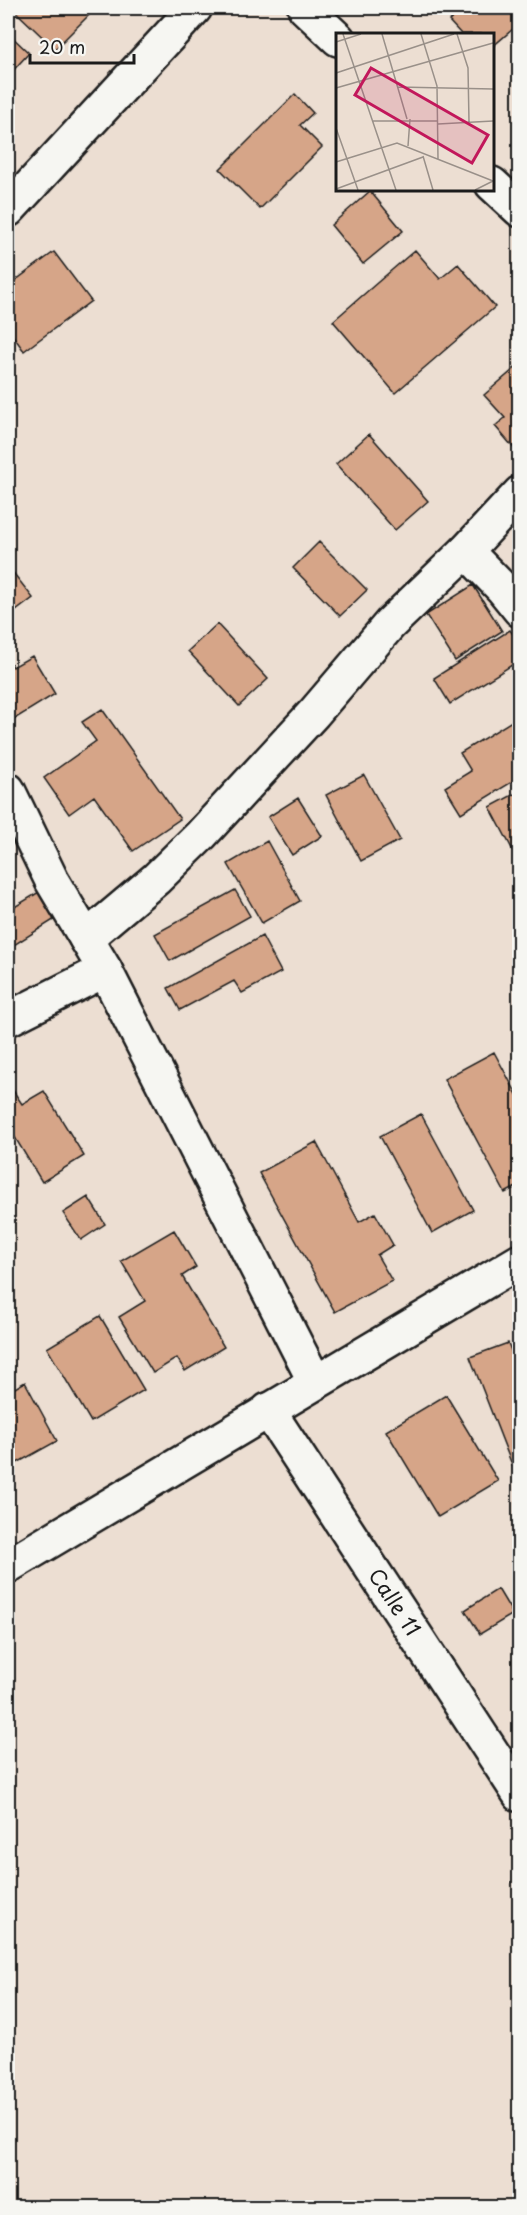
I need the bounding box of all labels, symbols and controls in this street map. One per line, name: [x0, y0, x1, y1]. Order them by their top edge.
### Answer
scale bar: [30, 27, 134, 65]
text: 20 m: [39, 33, 85, 60]
inset map: [336, 33, 494, 190]
street label: Calle 11: [362, 1561, 430, 1642]

